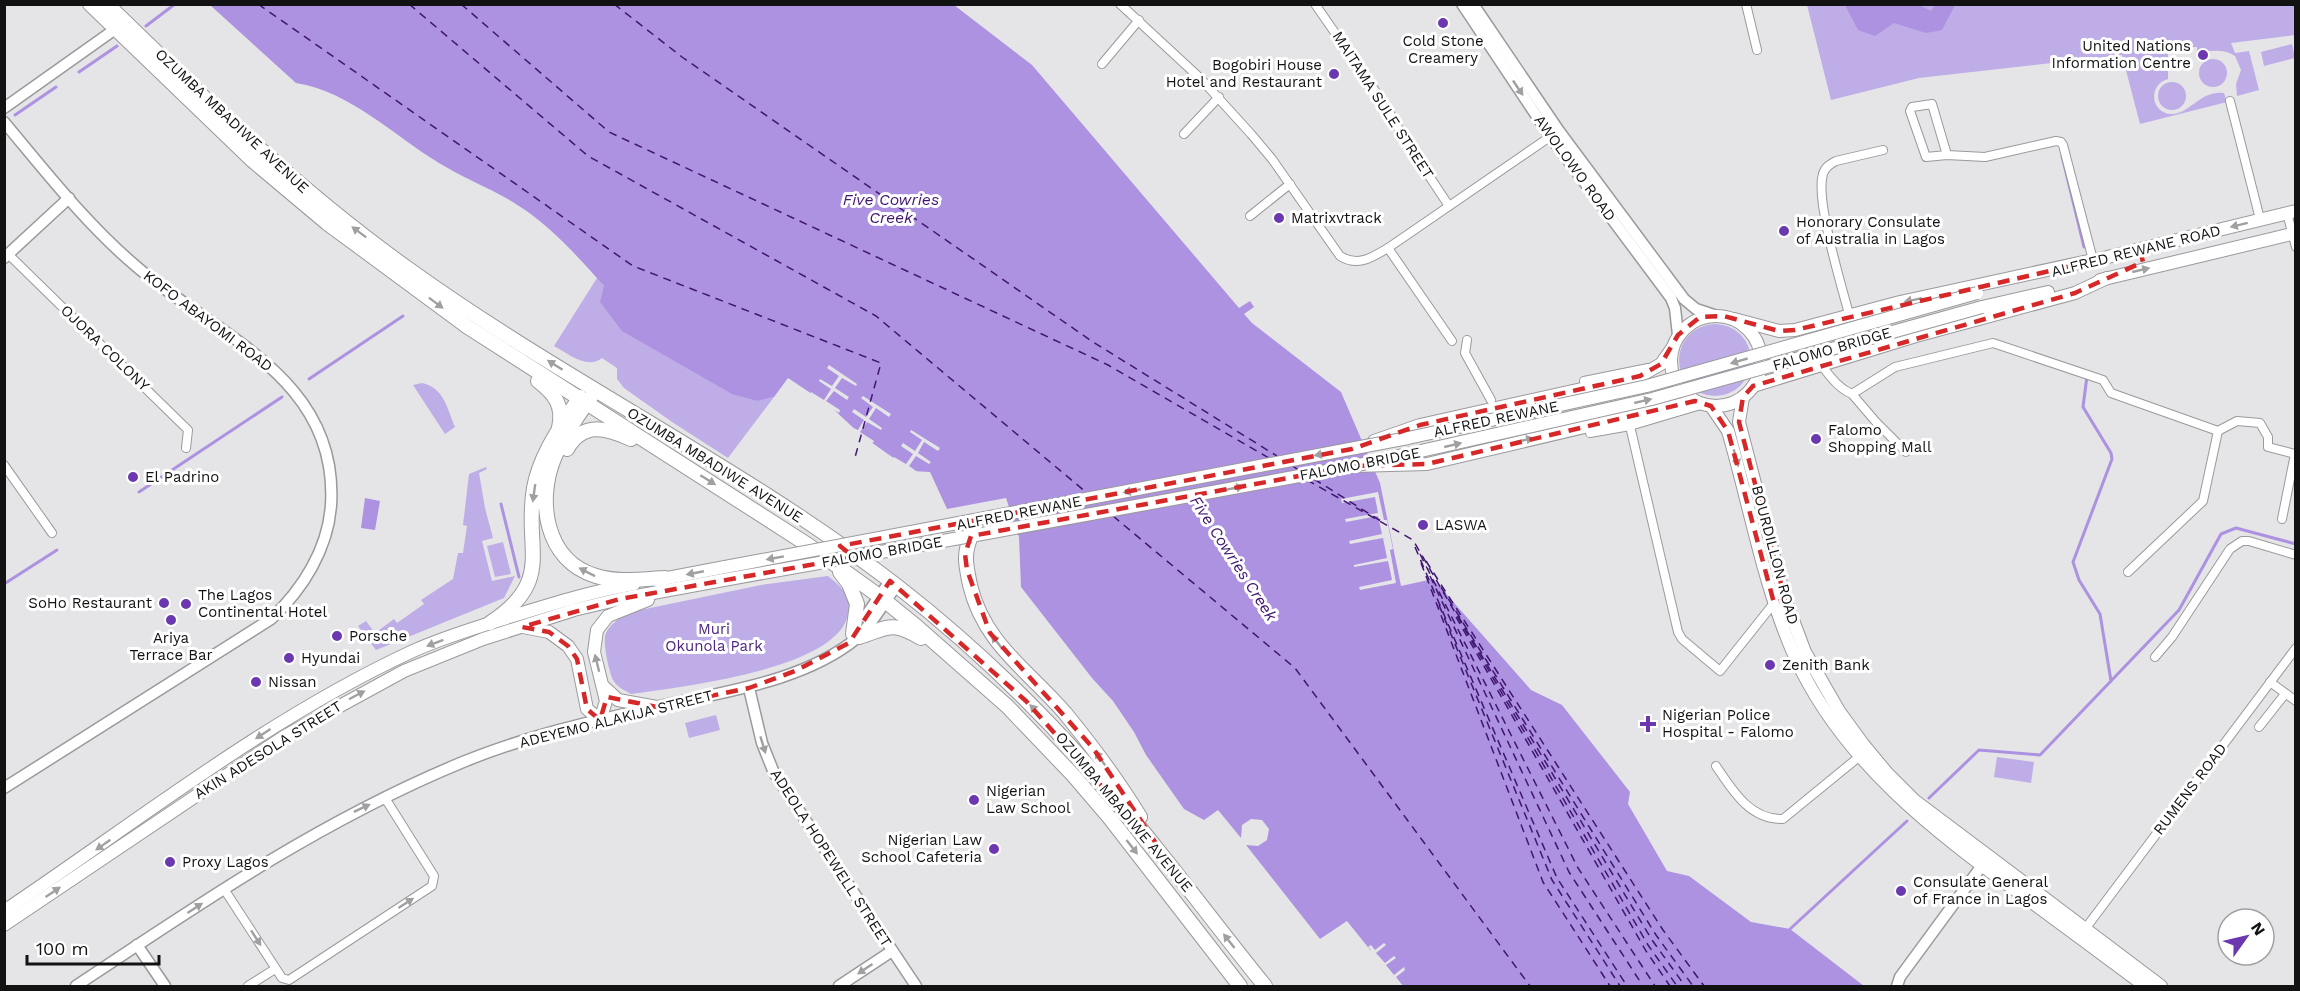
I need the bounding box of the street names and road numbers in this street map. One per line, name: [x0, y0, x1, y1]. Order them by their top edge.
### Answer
street label: MAITAMA SULE STREET: [1329, 28, 1437, 182]
street label: OZUMBA MBADIWE AVENUE: [151, 45, 313, 197]
street label: AWOLOWO ROAD: [1530, 111, 1620, 225]
street label: ALFRED REWANE ROAD: [2049, 221, 2223, 281]
street label: KOFO ABAYOMI ROAD: [140, 267, 276, 375]
street label: OJORA COLONY: [57, 301, 153, 395]
street label: FALOMO BRIDGE: [1771, 323, 1893, 375]
street label: ALFRED REWANE: [1432, 397, 1560, 441]
street label: OZUMBA MBADIWE AVENUE: [624, 403, 806, 527]
street label: FALOMO BRIDGE: [1298, 443, 1422, 485]
street label: BOURDILLON ROAD: [1748, 483, 1802, 627]
street label: ALFRED REWANE: [955, 492, 1083, 534]
street label: FALOMO BRIDGE: [820, 533, 944, 571]
street label: ADEYEMO ALAKIJA STREET: [517, 686, 715, 752]
street label: AKIN ADESOLA STREET: [191, 697, 345, 803]
street label: OZUMBA MBADIWE AVENUE: [1052, 728, 1196, 896]
street label: RUMENS ROAD: [2150, 740, 2230, 838]
street label: ADEOLA HOPEWELL STREET: [767, 766, 895, 950]

